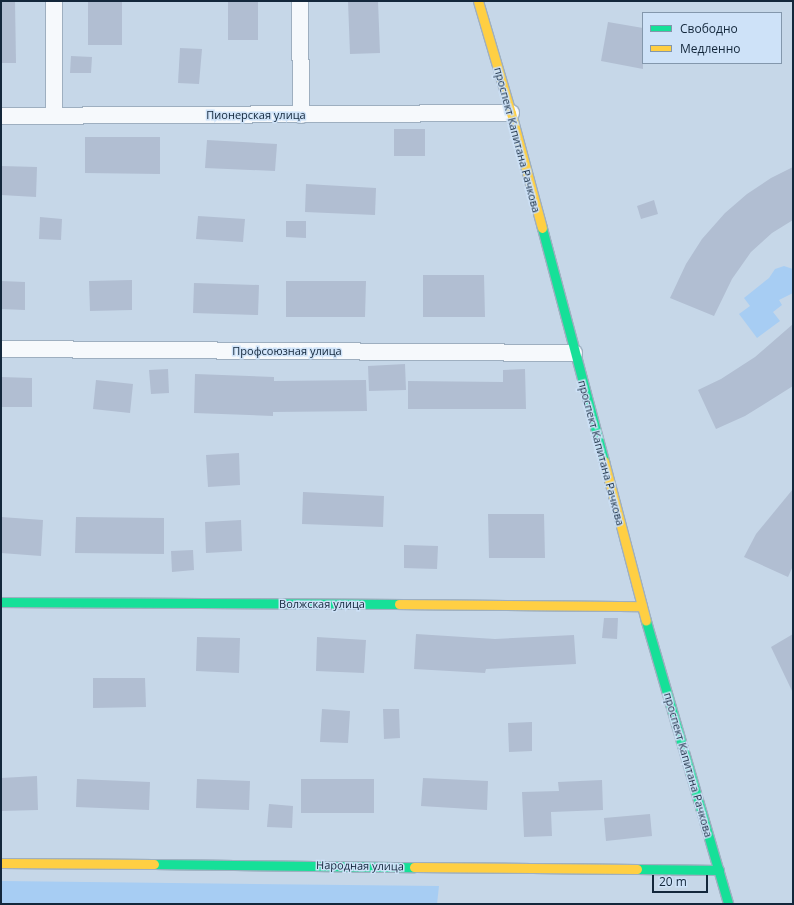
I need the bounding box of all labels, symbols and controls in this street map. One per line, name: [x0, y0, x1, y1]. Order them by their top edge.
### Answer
legend: [642, 12, 782, 64]
text: Свободно: [680, 20, 738, 37]
text: Медленно: [680, 40, 740, 57]
street label: проспект Капитана Рачкова: [491, 66, 543, 214]
street label: Пионерская улица: [206, 108, 306, 122]
street label: Профсоюзная улица: [232, 344, 342, 358]
street label: проспект Капитана Рачкова: [575, 379, 627, 527]
street label: Волжская улица: [279, 597, 365, 611]
street label: проспект Капитана Рачкова: [661, 691, 715, 839]
street label: Народная улица: [316, 859, 404, 873]
scale bar: [654, 867, 710, 893]
text: 20 m: [659, 873, 687, 890]

